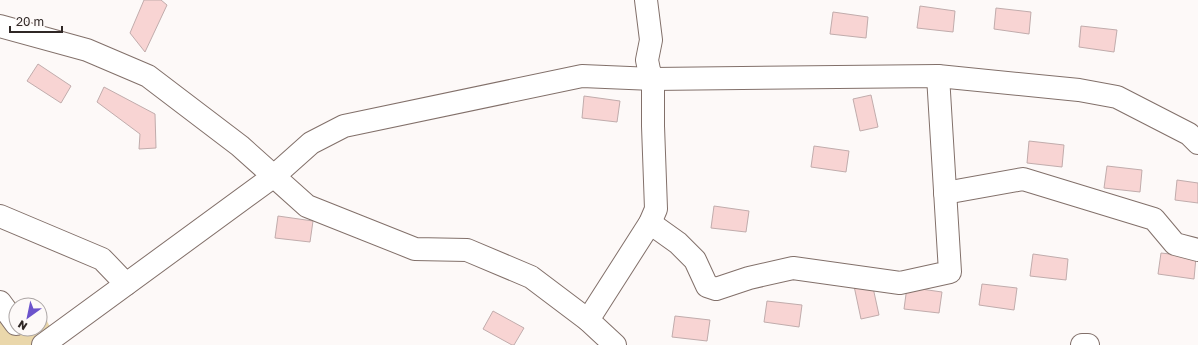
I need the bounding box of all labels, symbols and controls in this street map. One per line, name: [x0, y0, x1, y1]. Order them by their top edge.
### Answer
scale bar: [10, 8, 62, 34]
text: 20 m: [16, 14, 44, 29]
north arrow: [8, 297, 48, 337]
text: N: [15, 318, 29, 334]

